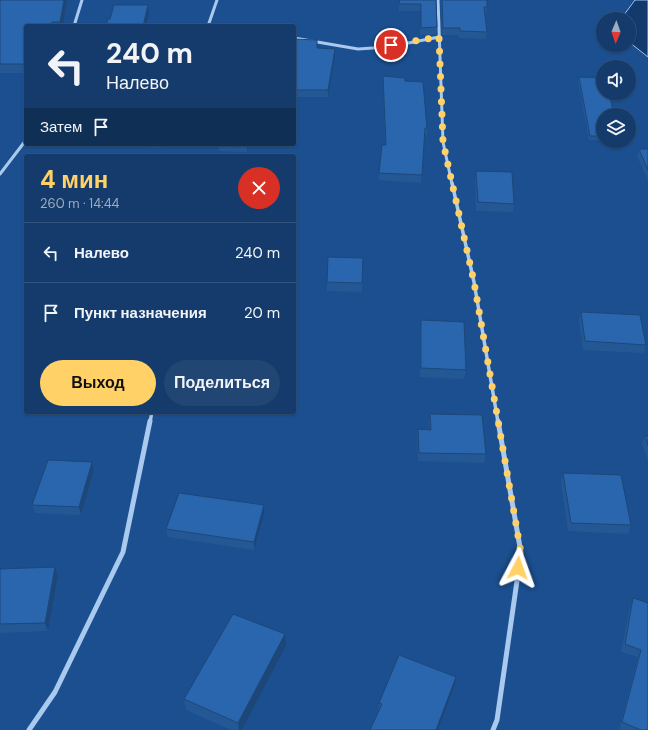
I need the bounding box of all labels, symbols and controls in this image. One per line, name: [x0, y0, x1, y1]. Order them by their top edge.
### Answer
north arrow: [596, 12, 636, 52]
map controls: [596, 12, 636, 148]
pin: [374, 28, 408, 62]
icon: arrive: [380, 34, 402, 56]
text: 240 m: [106, 35, 193, 72]
icon: left: [40, 40, 92, 92]
button: sound: [596, 60, 636, 100]
text: Налево: [106, 71, 169, 95]
button: layers: [596, 108, 636, 148]
icon: arrive: [90, 116, 112, 138]
text: Затем: [40, 117, 82, 137]
text: 4 мин: [40, 164, 108, 195]
button: close: [238, 167, 280, 209]
text: 260 m · 14:44: [40, 195, 119, 212]
icon: left: [40, 242, 62, 264]
text: Налево: [74, 243, 129, 263]
text: 240 m: [235, 243, 280, 263]
icon: arrive: [40, 302, 62, 324]
text: Пункт назначения: [74, 303, 207, 323]
text: 20 m: [244, 303, 280, 323]
button: Выход: [40, 360, 156, 406]
button: Поделиться: [164, 360, 280, 406]
position arrow: [497, 547, 539, 589]

